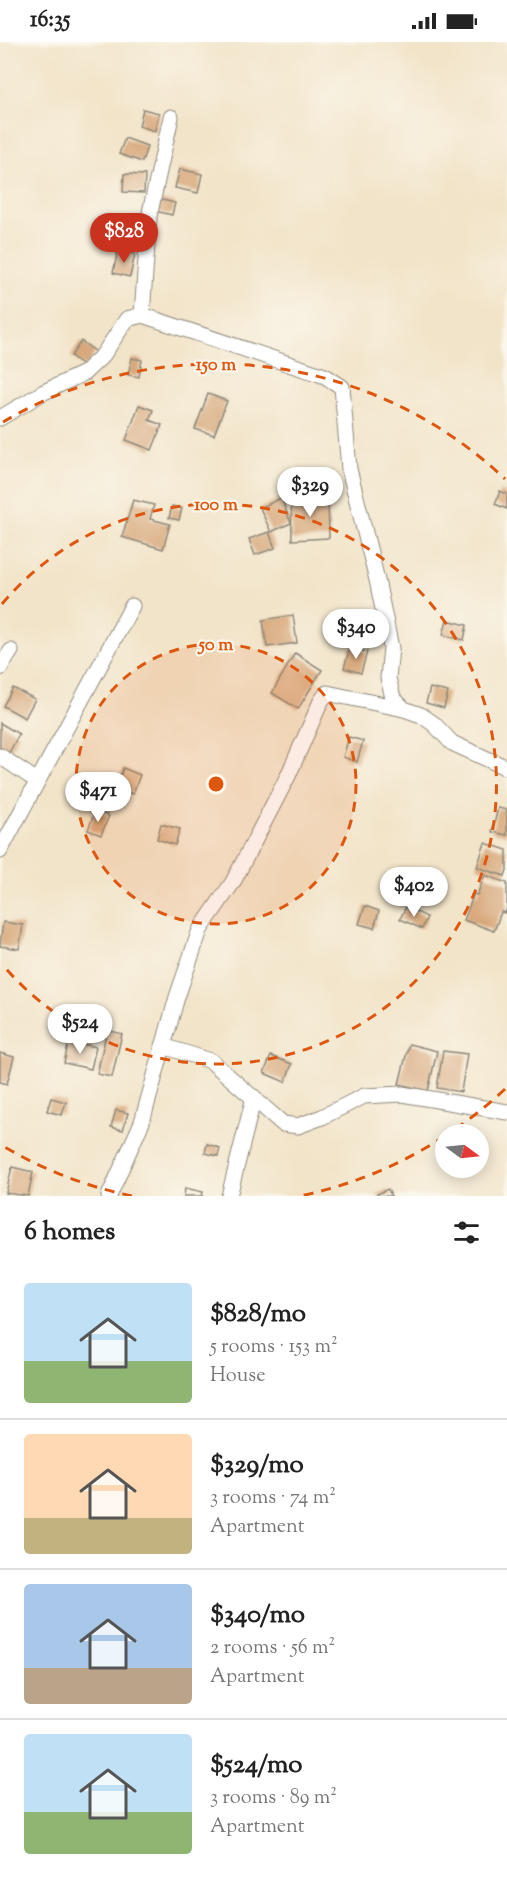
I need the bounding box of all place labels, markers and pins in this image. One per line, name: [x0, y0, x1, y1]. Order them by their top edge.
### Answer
pin: $828: [88, 213, 160, 264]
pin: $329: [274, 467, 346, 518]
pin: $340: [320, 609, 392, 660]
pin: $471: [62, 772, 134, 823]
centre of rings: [206, 774, 226, 794]
pin: $402: [378, 867, 450, 918]
pin: $524: [44, 1004, 116, 1055]

